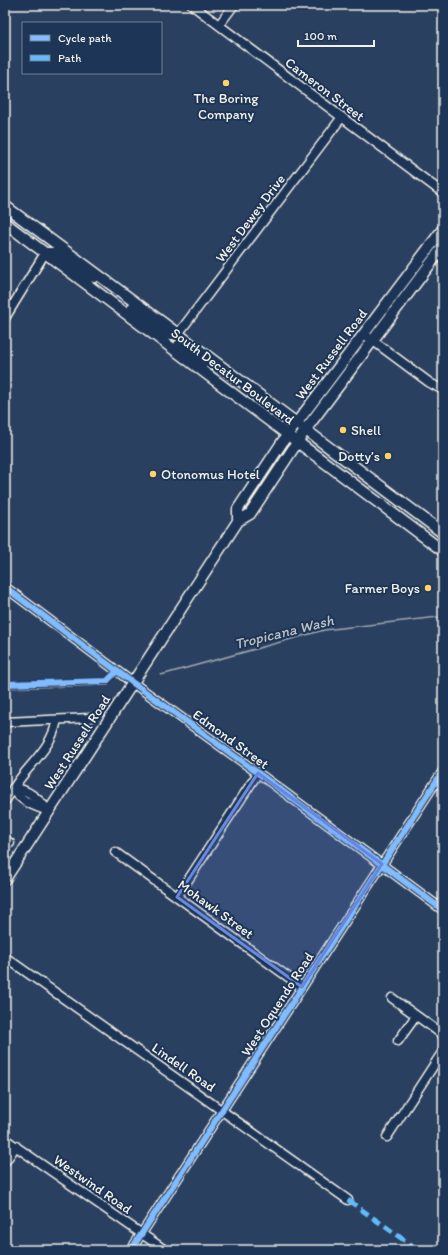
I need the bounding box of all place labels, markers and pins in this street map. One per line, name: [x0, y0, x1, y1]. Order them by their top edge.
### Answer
marker: The Boring Company: [221, 78, 231, 88]
place label: The Boring Company: [193, 90, 259, 123]
place label: Shell: [351, 422, 381, 439]
marker: Shell: [338, 425, 348, 435]
place label: Dotty’s: [338, 448, 380, 465]
marker: Dotty’s: [383, 451, 393, 461]
place label: Otonomus Hotel: [161, 466, 260, 483]
marker: Otonomus Hotel: [148, 469, 158, 479]
place label: Farmer Boys: [345, 580, 420, 597]
marker: Farmer Boys: [423, 583, 433, 593]

